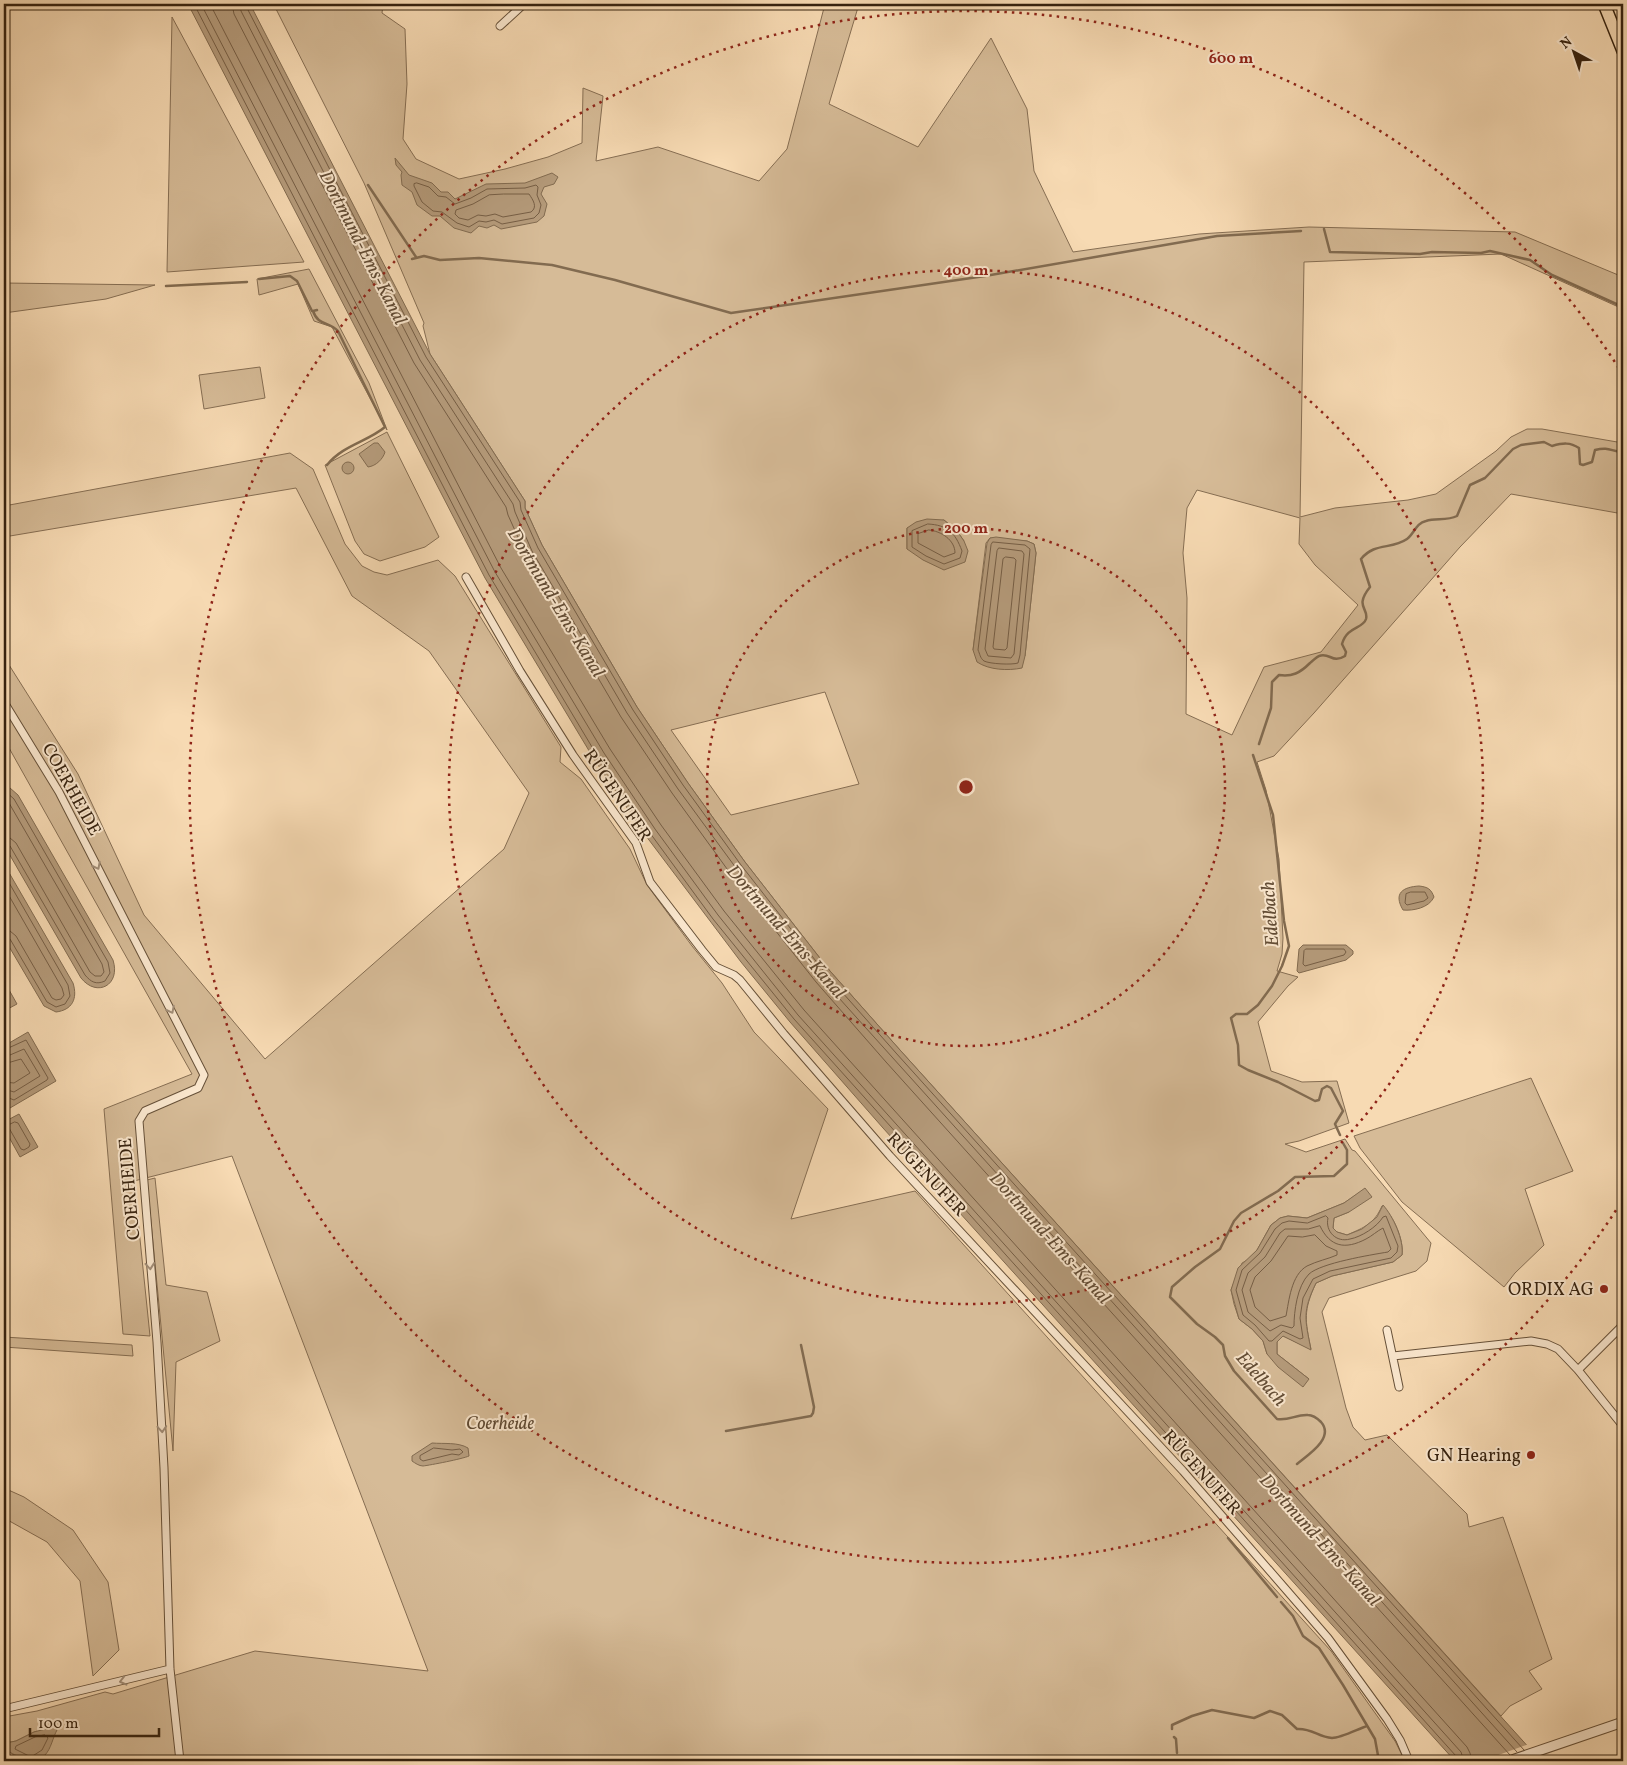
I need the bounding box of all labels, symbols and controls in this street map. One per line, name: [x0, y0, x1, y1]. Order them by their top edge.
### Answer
north arrow: [1550, 28, 1600, 78]
text: N: [1557, 33, 1577, 54]
text: 600 m: [1209, 49, 1254, 70]
water label: Dortmund-Ems-Kanal: [312, 166, 413, 330]
text: 400 m: [944, 261, 989, 282]
text: 200 m: [944, 519, 988, 540]
water label: Dortmund-Ems-Kanal: [500, 523, 610, 683]
street label: COERHEIDE: [35, 739, 107, 841]
street label: RÜGENUFER: [576, 744, 657, 847]
centre of rings: [957, 778, 975, 796]
water label: Dortmund-Ems-Kanal: [720, 860, 851, 1005]
one-way arrow: [91, 861, 101, 870]
water label: Edelbach: [1256, 880, 1286, 947]
one-way arrow: [165, 1005, 175, 1014]
street label: RÜGENUFER: [880, 1127, 972, 1223]
street label: COERHEIDE: [114, 1137, 147, 1241]
water label: Dortmund-Ems-Kanal: [983, 1166, 1116, 1311]
one-way arrow: [145, 1263, 156, 1271]
place label: ORDIX AG: [1508, 1278, 1594, 1303]
marker: ORDIX AG: [1598, 1283, 1610, 1295]
water label: Edelbach: [1229, 1346, 1292, 1413]
park label: Coerheide: [466, 1412, 534, 1437]
one-way arrow: [156, 1425, 167, 1433]
street label: RÜGENUFER: [1156, 1425, 1246, 1521]
place label: GN Hearing: [1427, 1444, 1521, 1469]
marker: GN Hearing: [1525, 1449, 1537, 1461]
water label: Dortmund-Ems-Kanal: [1253, 1468, 1386, 1613]
one-way arrow: [118, 1675, 127, 1686]
scale bar: [30, 1705, 159, 1737]
text: 100 m: [38, 1714, 78, 1735]

